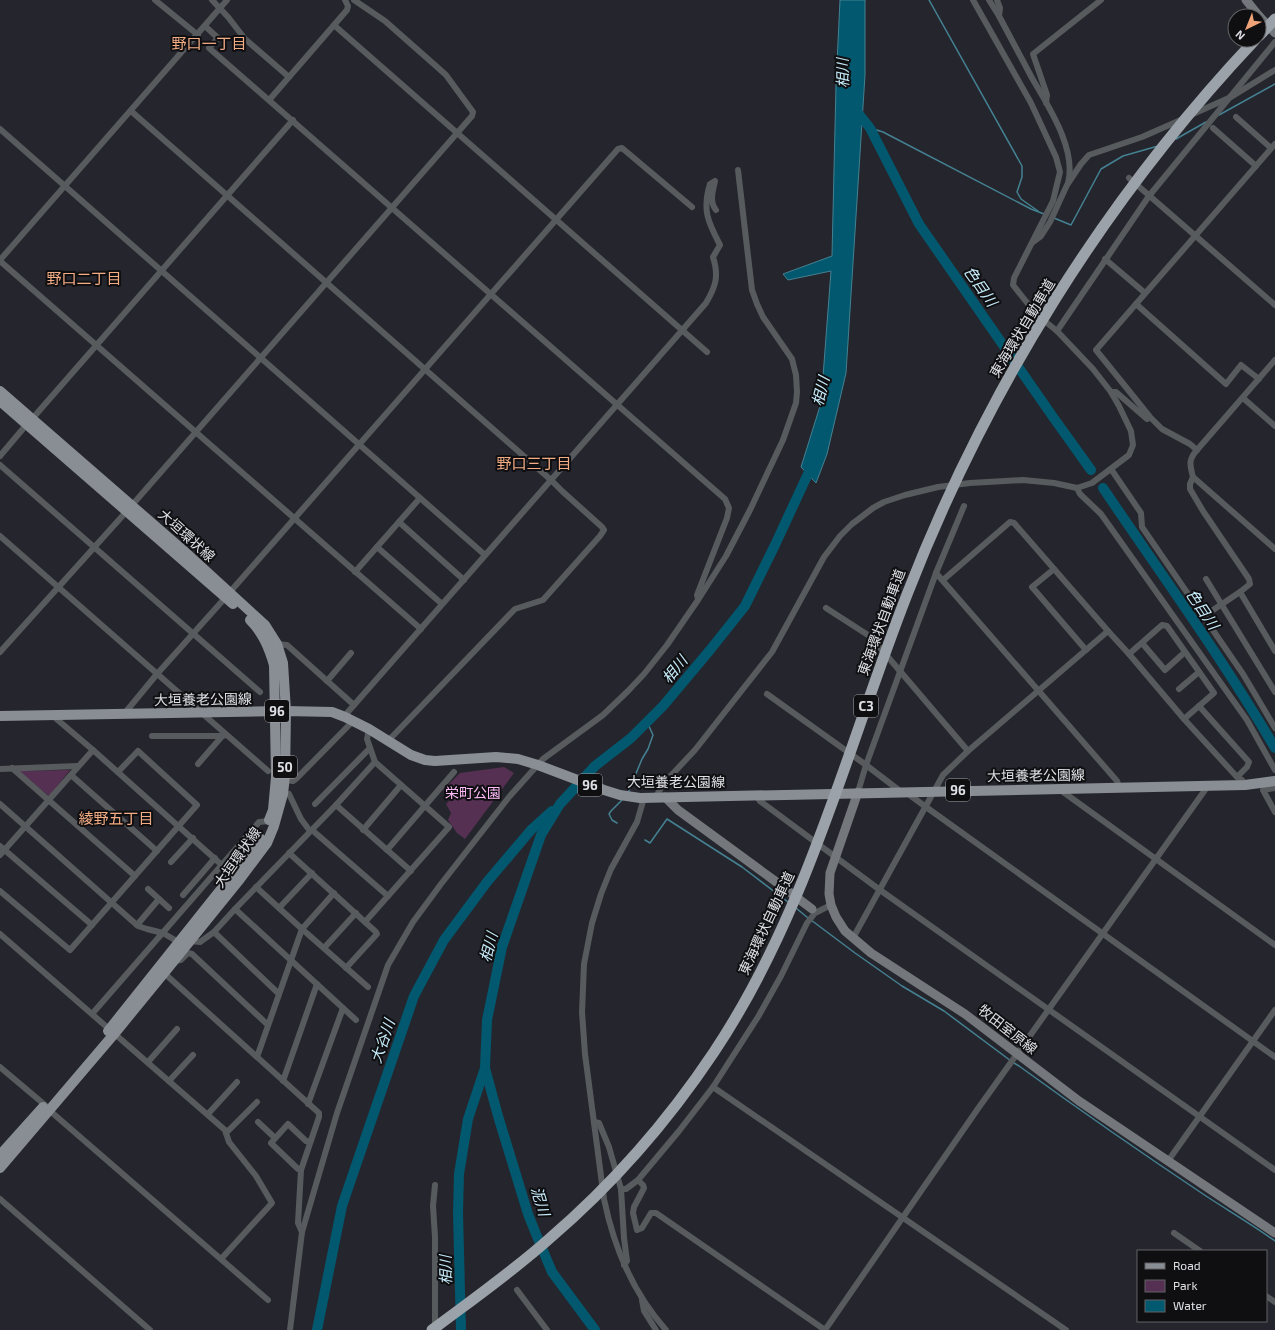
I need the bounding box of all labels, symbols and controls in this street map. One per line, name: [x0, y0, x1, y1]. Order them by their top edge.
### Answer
north arrow: [1227, 8, 1267, 48]
text: N: [1232, 28, 1247, 43]
district label: 野口一丁目: [171, 34, 247, 52]
water label: 相川: [833, 56, 851, 88]
water label: 色目川: [961, 262, 1002, 311]
district label: 野口二丁目: [46, 269, 122, 287]
street label: 東海環状自動車道: [986, 276, 1058, 380]
water label: 相川: [808, 372, 833, 408]
district label: 野口三丁目: [496, 454, 572, 472]
street label: 大垣環状線: [155, 505, 219, 565]
street label: 東海環状自動車道: [854, 566, 908, 678]
water label: 色目川: [1183, 585, 1224, 634]
water label: 相川: [658, 650, 692, 686]
street label: 大垣養老公園線: [154, 690, 252, 708]
road number: C3: [854, 695, 878, 717]
road number: 96: [265, 700, 289, 722]
road number: 50: [273, 756, 297, 778]
street label: 大垣養老公園線: [987, 766, 1085, 784]
street label: 大垣養老公園線: [627, 773, 725, 790]
road number: 96: [578, 774, 602, 796]
road number: 96: [946, 779, 970, 801]
park label: 栄町公園: [445, 784, 501, 801]
district label: 綾野五丁目: [78, 809, 154, 827]
street label: 大垣環状線: [210, 823, 264, 891]
street label: 東海環状自動車道: [735, 869, 797, 977]
water label: 相川: [475, 928, 501, 964]
street label: 牧田室原線: [975, 1001, 1041, 1057]
water label: 大谷川: [366, 1015, 398, 1065]
water label: 泥川: [528, 1184, 555, 1220]
legend: [1137, 1250, 1267, 1322]
water label: 相川: [436, 1253, 454, 1285]
text: Road: [1173, 1258, 1201, 1272]
text: Park: [1173, 1278, 1198, 1292]
text: Water: [1173, 1298, 1207, 1312]

